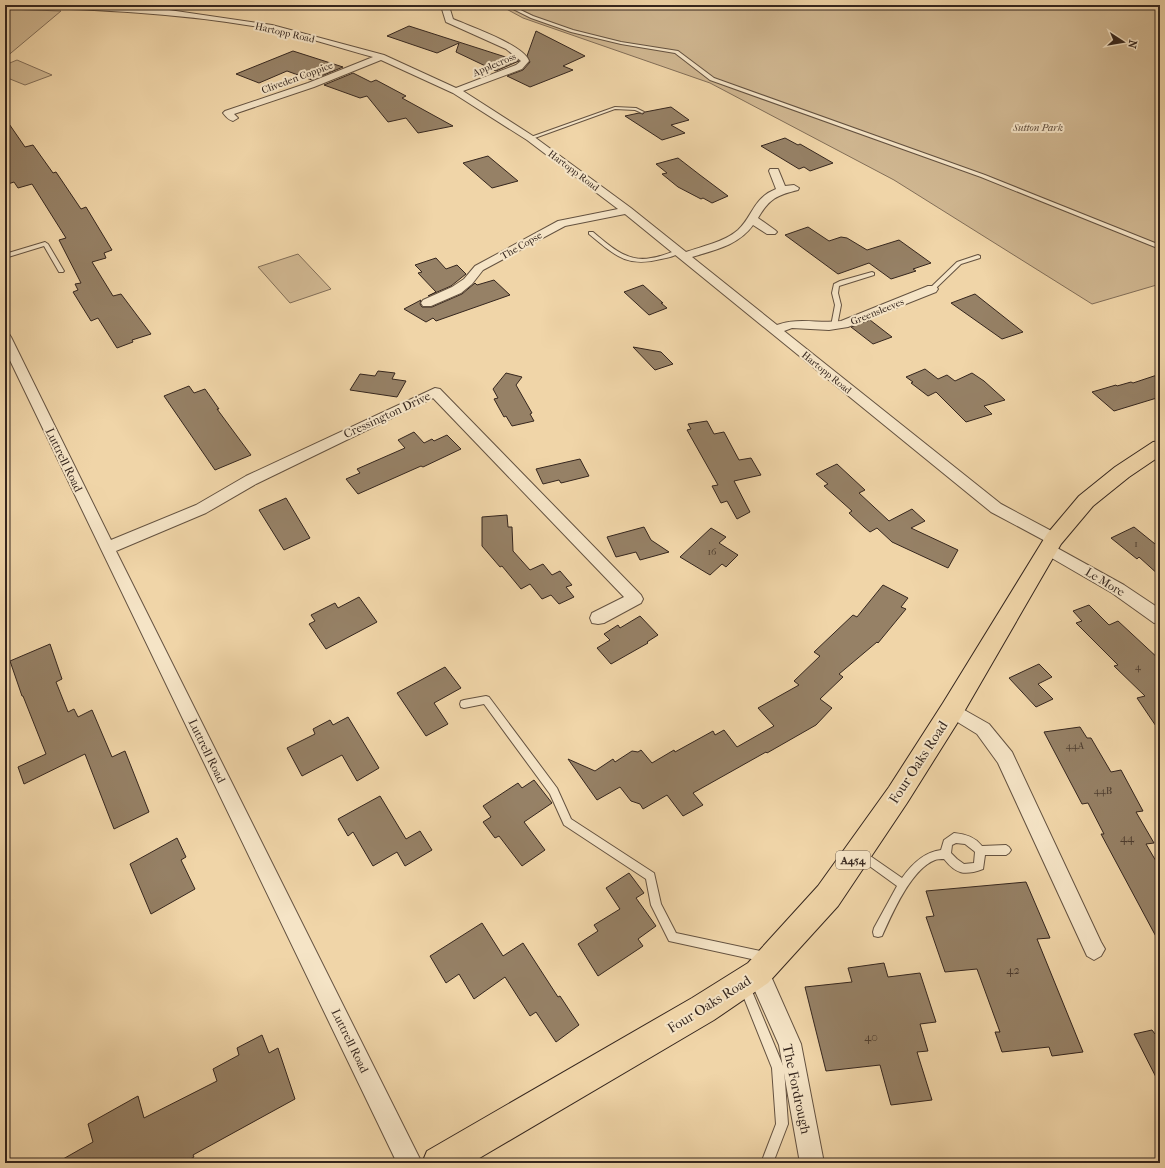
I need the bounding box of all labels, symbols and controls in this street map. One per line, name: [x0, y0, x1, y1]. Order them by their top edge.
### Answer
street label: Hartopp Road: [254, 20, 316, 46]
north arrow: [1103, 22, 1143, 62]
text: N: [1125, 39, 1140, 50]
street label: Applecross: [470, 50, 518, 80]
street label: Cliveden Coppice: [260, 59, 335, 96]
park label: Sutton Park: [1012, 122, 1063, 134]
street label: Hartopp Road: [546, 148, 602, 194]
street label: The Copse: [499, 229, 544, 262]
street label: Greensleeves: [849, 296, 906, 328]
street label: Hartopp Road: [799, 349, 854, 397]
street label: Cressington Drive: [341, 389, 433, 441]
street label: Luttrell Road: [42, 426, 86, 495]
house number: 1: [1134, 538, 1138, 550]
house number: 16: [708, 546, 717, 558]
street label: Le More: [1083, 565, 1127, 599]
house number: 4: [1135, 661, 1142, 673]
street label: Luttrell Road: [185, 717, 229, 786]
street label: Four Oaks Road: [885, 717, 952, 807]
house number: 44A: [1066, 740, 1085, 752]
house number: 44B: [1094, 785, 1112, 797]
house number: 44: [1120, 831, 1135, 845]
road number: A454: [836, 851, 870, 869]
house number: 42: [1006, 963, 1020, 977]
street label: Four Oaks Road: [664, 972, 755, 1037]
street label: Luttrell Road: [328, 1007, 372, 1076]
house number: 40: [864, 1030, 878, 1044]
street label: The Fordrough: [779, 1043, 814, 1136]

